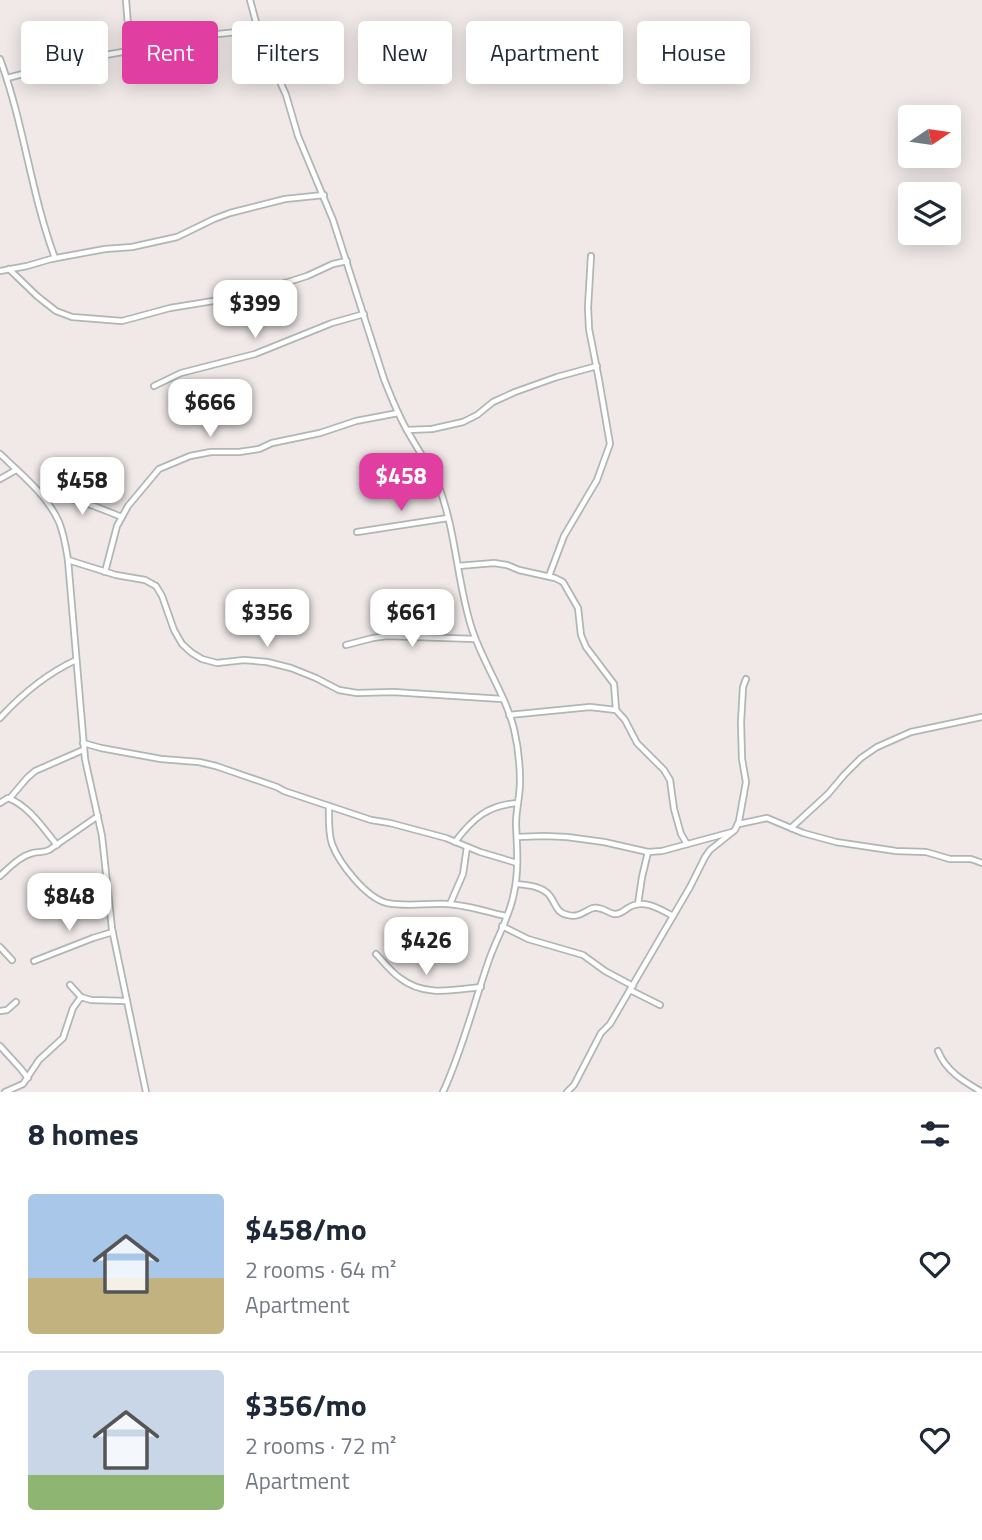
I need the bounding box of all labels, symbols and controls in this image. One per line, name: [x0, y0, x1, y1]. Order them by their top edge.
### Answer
chip: Buy: [21, 21, 108, 84]
chip: Rent: [122, 21, 218, 84]
chip: Filters: [232, 21, 344, 84]
chip: New: [358, 21, 452, 84]
chip: Apartment: [466, 21, 623, 84]
chip: House: [637, 21, 750, 84]
north arrow: [898, 105, 961, 168]
map controls: [898, 105, 961, 245]
button: layers: [898, 182, 961, 245]
pin: $399: [214, 280, 296, 340]
text: $399: [229, 285, 281, 320]
pin: $666: [169, 380, 251, 439]
text: $666: [184, 384, 236, 419]
pin: $458: [360, 454, 442, 513]
pin: $458: [41, 458, 123, 517]
text: $458: [375, 458, 427, 493]
text: $458: [56, 462, 108, 497]
pin: $356: [226, 590, 308, 649]
pin: $661: [371, 590, 453, 649]
text: $356: [241, 594, 293, 629]
text: $661: [386, 594, 438, 629]
pin: $848: [28, 874, 110, 933]
text: $848: [43, 878, 95, 913]
pin: $426: [385, 918, 467, 977]
text: $426: [400, 922, 452, 957]
text: 8 homes: [28, 1111, 139, 1157]
icon: filters: [916, 1115, 954, 1153]
text: $458/mo: [245, 1206, 367, 1252]
icon: home: [84, 1222, 168, 1306]
icon: heart: [916, 1245, 954, 1283]
text: 2 rooms · 64 m²: [245, 1252, 396, 1287]
text: Apartment: [245, 1287, 350, 1322]
text: $356/mo: [245, 1382, 367, 1428]
icon: home: [84, 1398, 168, 1482]
icon: heart: [916, 1421, 954, 1459]
text: 2 rooms · 72 m²: [245, 1428, 396, 1463]
text: Apartment: [245, 1463, 350, 1498]

